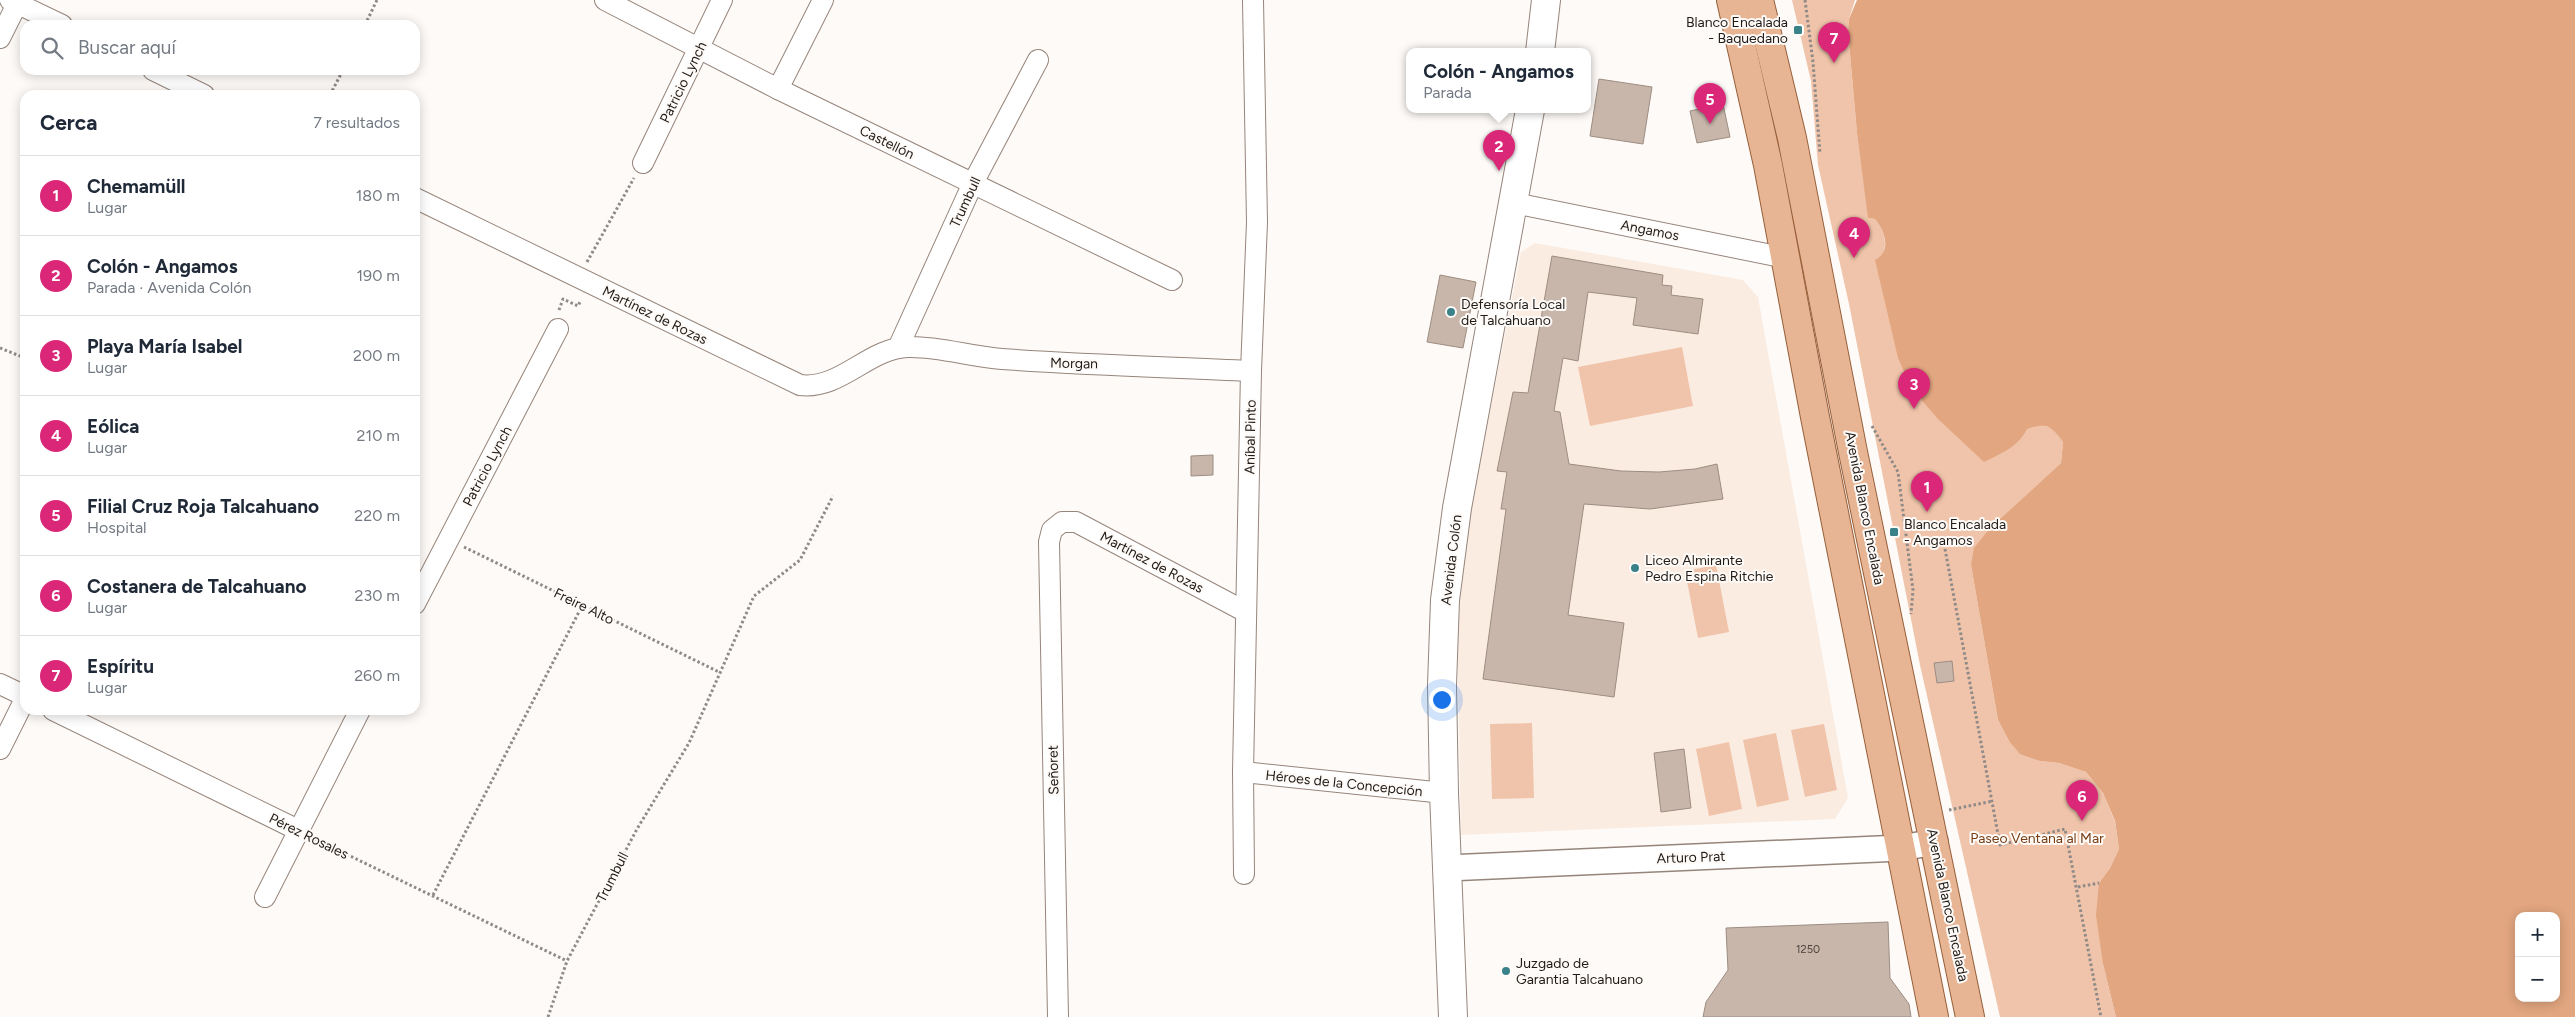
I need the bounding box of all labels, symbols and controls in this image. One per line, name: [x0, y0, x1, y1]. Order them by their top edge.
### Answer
place label: Blanco Encalada - Baquedano: [1686, 14, 1788, 47]
search box: [20, 20, 420, 75]
pin: 7: [1818, 22, 1850, 63]
marker: Blanco Encalada - Baquedano: [1792, 24, 1804, 36]
icon: search: [38, 34, 66, 62]
text: Buscar aquí: [78, 36, 176, 59]
street label: Patricio Lynch: [656, 39, 711, 126]
popup: [1406, 48, 1591, 113]
text: Colón - Angamos: [1423, 60, 1574, 83]
text: Parada: [1423, 83, 1472, 102]
pin: 5: [1694, 83, 1726, 124]
text: Cerca: [40, 110, 97, 135]
text: 7 resultados: [313, 113, 400, 132]
street label: Castellón: [857, 122, 917, 163]
pin: 2: [1483, 130, 1515, 171]
street label: Trumbull: [946, 174, 985, 230]
text: Chemamüll: [87, 175, 186, 198]
text: 1: [53, 186, 59, 205]
text: 180 m: [356, 186, 400, 205]
text: Lugar: [87, 198, 127, 217]
street label: Angamos: [1619, 216, 1681, 244]
pin: 4: [1838, 217, 1870, 258]
text: Colón - Angamos: [87, 255, 237, 278]
text: 2: [51, 266, 61, 285]
text: 190 m: [357, 266, 400, 285]
text: Parada · Avenida Colón: [87, 278, 252, 297]
street label: Martínez de Rozas: [599, 283, 710, 348]
place label: Defensoría Local de Talcahuano: [1461, 296, 1565, 329]
marker: Defensoría Local de Talcahuano: [1445, 306, 1457, 318]
text: Playa María Isabel: [87, 335, 243, 358]
text: 3: [52, 346, 60, 365]
text: 200 m: [353, 346, 400, 365]
street label: Morgan: [1050, 355, 1098, 372]
text: Lugar: [87, 358, 127, 377]
pin: 3: [1898, 368, 1930, 409]
street label: Aníbal Pinto: [1241, 399, 1260, 475]
text: Eólica: [87, 415, 139, 438]
street label: Patricio Lynch: [459, 423, 516, 509]
text: 4: [51, 426, 61, 445]
text: 210 m: [357, 426, 400, 445]
street label: Avenida Blanco Encalada: [1841, 430, 1888, 586]
text: Lugar: [87, 438, 127, 457]
pin: 1: [1911, 471, 1943, 512]
text: Filial Cruz Roja Talcahuano: [87, 495, 319, 518]
text: 5: [51, 506, 61, 525]
text: 220 m: [354, 506, 400, 525]
street label: Avenida Colón: [1438, 514, 1466, 606]
place label: Blanco Encalada - Angamos: [1904, 516, 2006, 549]
text: Hospital: [87, 518, 147, 537]
marker: Blanco Encalada - Angamos: [1888, 526, 1900, 538]
street label: Martínez de Rozas: [1097, 528, 1206, 597]
place label: Liceo Almirante Pedro Espina Ritchie: [1645, 552, 1774, 585]
marker: Liceo Almirante Pedro Espina Ritchie: [1629, 562, 1641, 574]
text: Costanera de Talcahuano: [87, 575, 307, 598]
street label: Freire Alto: [551, 585, 617, 628]
text: 6: [51, 586, 61, 605]
text: 230 m: [355, 586, 400, 605]
text: Lugar: [87, 598, 127, 617]
text: Espíritu: [87, 655, 154, 678]
text: 7: [52, 666, 60, 685]
text: 260 m: [354, 666, 400, 685]
text: Lugar: [87, 678, 127, 697]
your location: [1429, 687, 1455, 713]
street label: Señoret: [1045, 745, 1062, 795]
street label: Héroes de la Concepción: [1265, 767, 1424, 800]
pin: 6: [2066, 780, 2098, 821]
street label: Pérez Rosales: [266, 810, 351, 863]
street label: Avenida Blanco Encalada: [1923, 827, 1972, 983]
park label: Paseo Ventana al Mar: [1970, 830, 2104, 847]
street label: Arturo Prat: [1656, 848, 1726, 867]
street label: Trumbull: [593, 849, 632, 905]
map controls: [2515, 912, 2560, 1002]
button: +: [2515, 912, 2560, 957]
house number: 1250: [1796, 943, 1820, 956]
place label: Juzgado de Garantia Talcahuano: [1516, 955, 1643, 988]
button: −: [2515, 957, 2560, 1002]
marker: Juzgado de Garantia Talcahuano: [1500, 965, 1512, 977]

